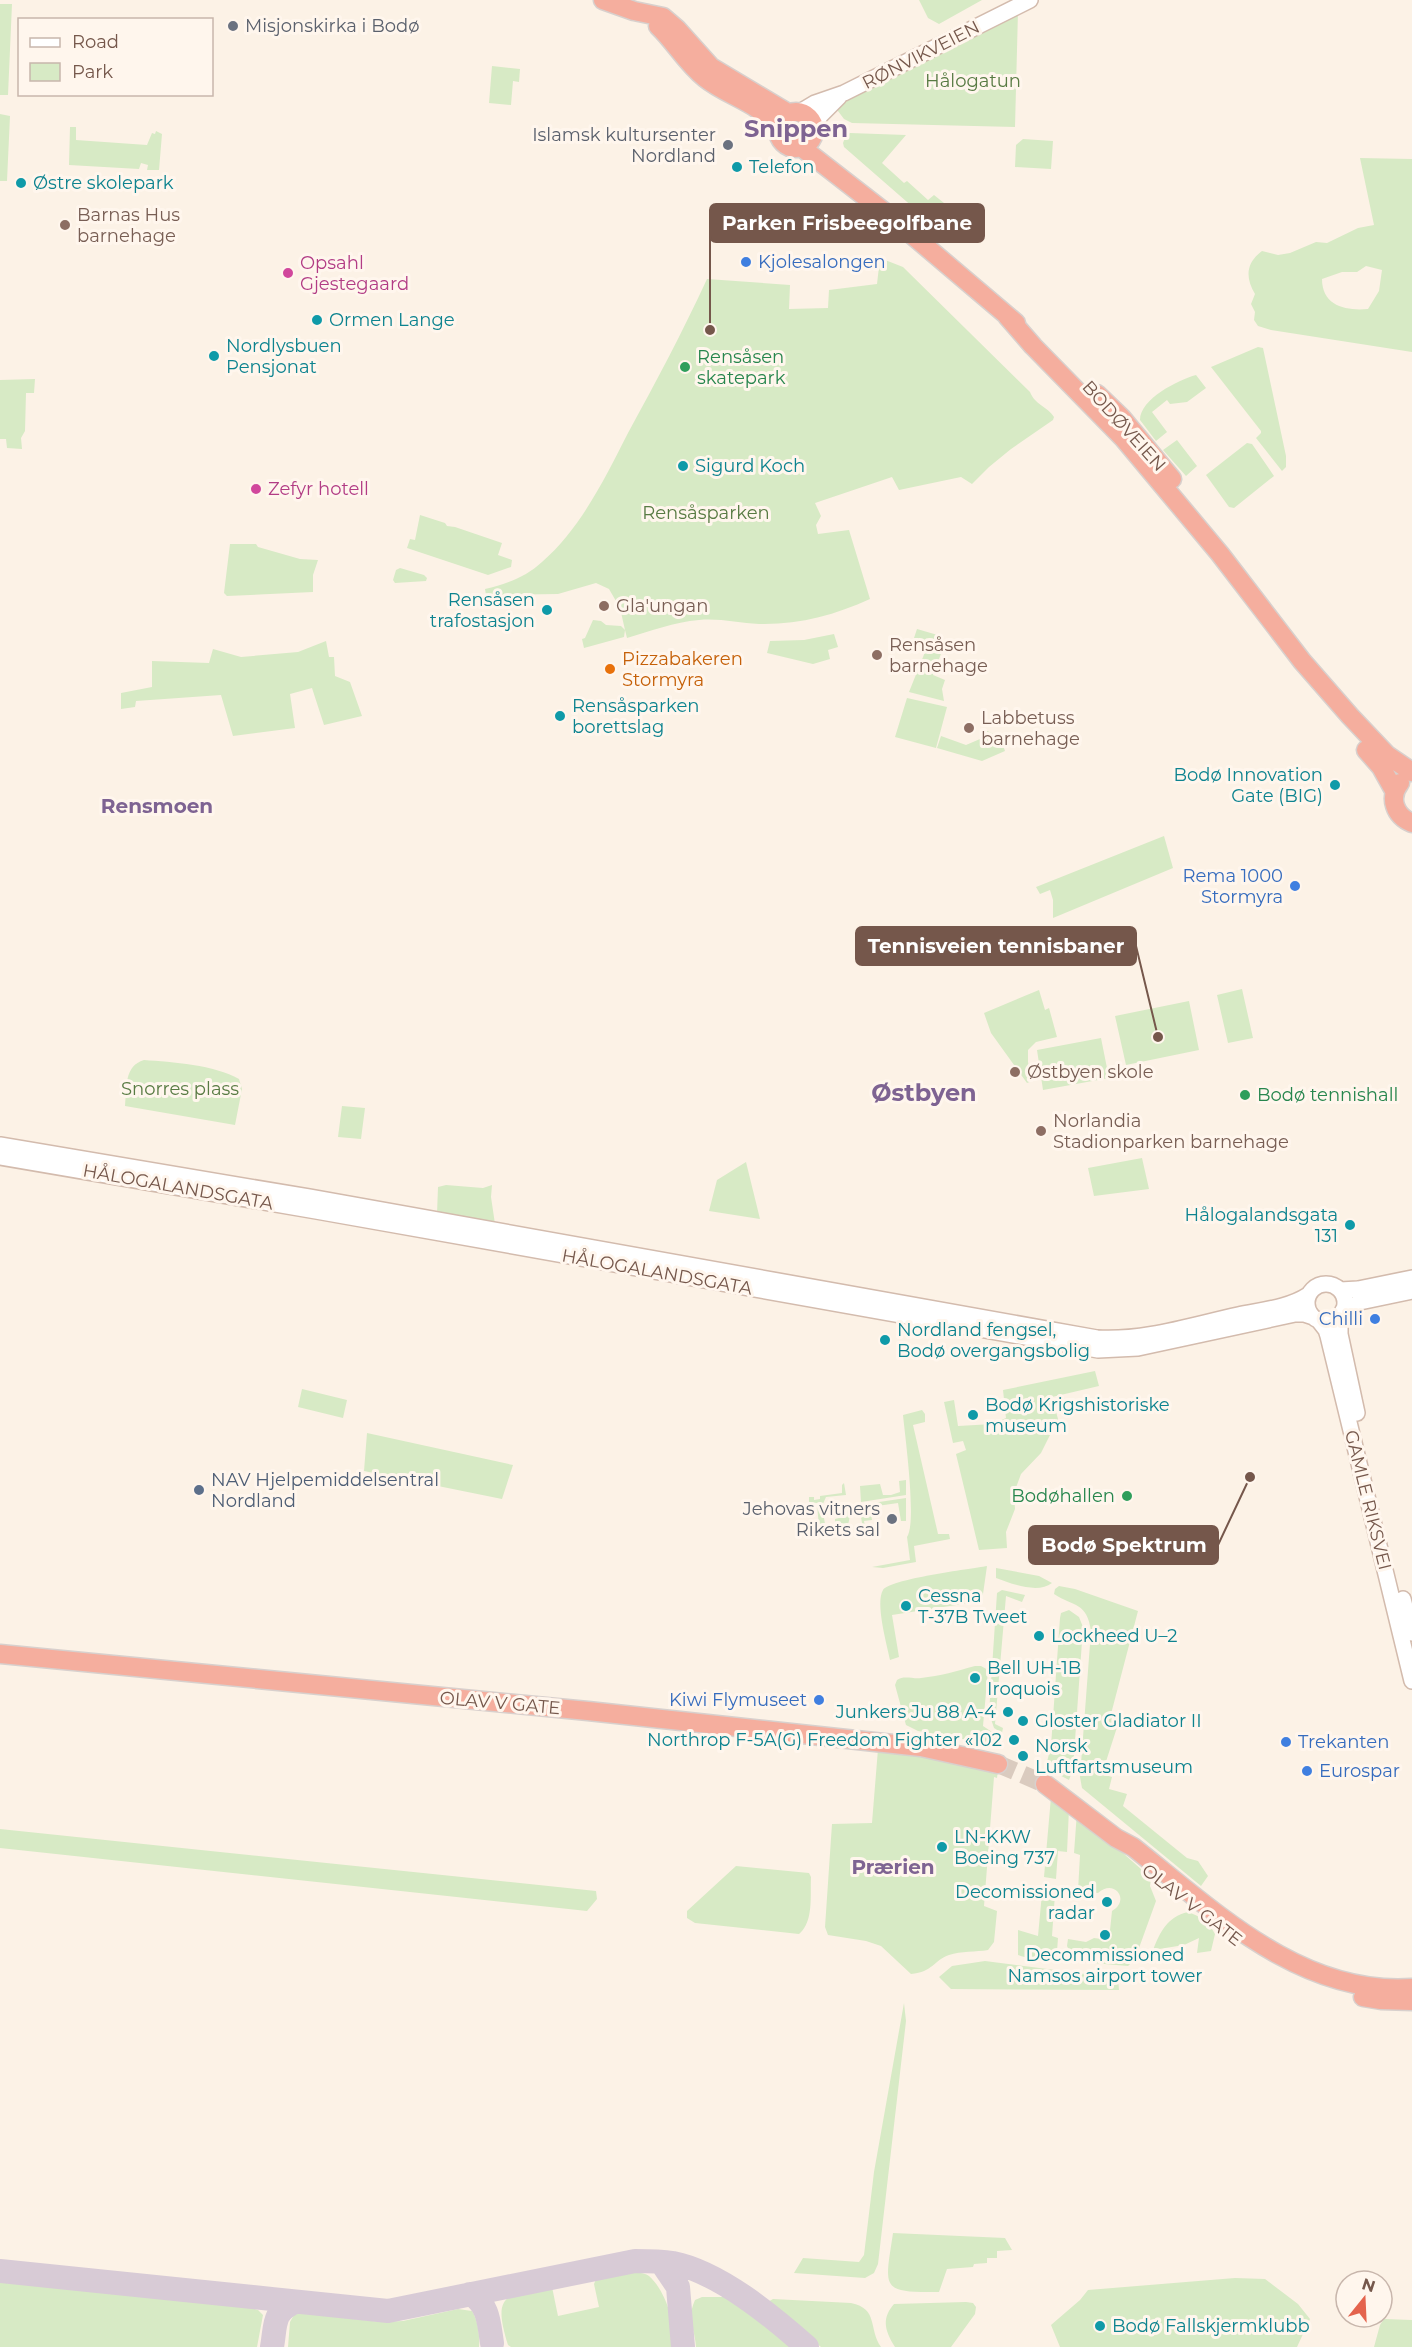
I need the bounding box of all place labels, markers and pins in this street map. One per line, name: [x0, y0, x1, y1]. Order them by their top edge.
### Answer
place label: Misjonskirka i Bodø: [245, 15, 420, 37]
marker: Misjonskirka i Bodø: [226, 19, 240, 33]
place label: Islamsk kultursenter Nordland: [532, 124, 716, 167]
marker: Islamsk kultursenter Nordland: [721, 138, 735, 152]
place label: Telefon: [749, 156, 814, 178]
marker: Telefon: [730, 160, 744, 174]
place label: Østre skolepark: [33, 172, 174, 194]
marker: Østre skolepark: [14, 176, 28, 190]
place label: Barnas Hus barnehage: [77, 204, 180, 247]
callout: Parken Frisbeegolfbane: [710, 204, 984, 242]
marker: Barnas Hus barnehage: [58, 218, 72, 232]
place label: Kjolesalongen: [758, 251, 886, 273]
place label: Opsahl Gjestegaard: [300, 252, 409, 295]
marker: Kjolesalongen: [739, 255, 753, 269]
marker: Opsahl Gjestegaard: [281, 266, 295, 280]
place label: Ormen Lange: [329, 309, 455, 331]
marker: Ormen Lange: [310, 313, 324, 327]
place label: Nordlysbuen Pensjonat: [226, 335, 342, 378]
place label: Rensåsen skatepark: [697, 346, 786, 389]
marker: Nordlysbuen Pensjonat: [207, 349, 221, 363]
marker: Rensåsen skatepark: [678, 360, 692, 374]
place label: Sigurd Koch: [695, 455, 805, 477]
marker: Sigurd Koch: [676, 459, 690, 473]
place label: Zefyr hotell: [268, 478, 369, 500]
marker: Zefyr hotell: [249, 482, 263, 496]
place label: Rensåsen trafostasjon: [430, 589, 535, 632]
place label: Gla'ungan: [616, 595, 708, 617]
marker: Gla'ungan: [597, 599, 611, 613]
marker: Rensåsen trafostasjon: [540, 603, 554, 617]
place label: Rensåsen barnehage: [889, 634, 988, 677]
place label: Pizzabakeren Stormyra: [622, 648, 743, 691]
marker: Rensåsen barnehage: [870, 648, 884, 662]
marker: Pizzabakeren Stormyra: [603, 662, 617, 676]
place label: Rensåsparken borettslag: [572, 695, 700, 738]
place label: Labbetuss barnehage: [981, 707, 1080, 750]
marker: Rensåsparken borettslag: [553, 709, 567, 723]
marker: Labbetuss barnehage: [962, 721, 976, 735]
place label: Bodø Innovation Gate (BIG): [1174, 764, 1323, 807]
marker: Bodø Innovation Gate (BIG): [1328, 778, 1342, 792]
place label: Rema 1000 Stormyra: [1182, 865, 1283, 908]
marker: Rema 1000 Stormyra: [1288, 879, 1302, 893]
callout: Tennisveien tennisbaner: [856, 927, 1136, 965]
place label: Østbyen skole: [1027, 1061, 1154, 1083]
marker: Østbyen skole: [1008, 1065, 1022, 1079]
place label: Bodø tennishall: [1257, 1084, 1398, 1106]
marker: Bodø tennishall: [1238, 1088, 1252, 1102]
place label: Norlandia Stadionparken barnehage: [1053, 1110, 1289, 1153]
marker: Norlandia Stadionparken barnehage: [1034, 1124, 1048, 1138]
place label: Hålogalandsgata 131: [1185, 1204, 1338, 1247]
marker: Hålogalandsgata 131: [1343, 1218, 1357, 1232]
place label: Chilli: [1319, 1308, 1363, 1330]
marker: Chilli: [1368, 1312, 1382, 1326]
place label: Nordland fengsel, Bodø overgangsbolig: [897, 1319, 1090, 1362]
marker: Nordland fengsel, Bodø overgangsbolig: [878, 1333, 892, 1347]
place label: Bodø Krigshistoriske museum: [985, 1394, 1170, 1437]
marker: Bodø Krigshistoriske museum: [966, 1408, 980, 1422]
place label: NAV Hjelpemiddelsentral Nordland: [211, 1469, 439, 1512]
marker: NAV Hjelpemiddelsentral Nordland: [192, 1483, 206, 1497]
place label: Bodøhallen: [1011, 1485, 1115, 1507]
marker: Bodøhallen: [1120, 1489, 1134, 1503]
place label: Jehovas vitners Rikets sal: [742, 1498, 880, 1541]
marker: Jehovas vitners Rikets sal: [885, 1512, 899, 1526]
callout: Bodø Spektrum: [1029, 1526, 1218, 1564]
place label: Cessna T-37B Tweet: [918, 1585, 1027, 1628]
marker: Cessna T-37B Tweet: [899, 1599, 913, 1613]
place label: Lockheed U–2: [1051, 1625, 1178, 1647]
marker: Lockheed U–2: [1032, 1629, 1046, 1643]
place label: Bell UH-1B Iroquois: [987, 1657, 1081, 1700]
marker: Bell UH-1B Iroquois: [968, 1671, 982, 1685]
place label: Kiwi Flymuseet: [669, 1689, 807, 1711]
marker: Kiwi Flymuseet: [812, 1693, 826, 1707]
place label: Junkers Ju 88 A-4: [835, 1701, 996, 1723]
marker: Junkers Ju 88 A-4: [1001, 1705, 1015, 1719]
place label: Gloster Gladiator II: [1035, 1710, 1202, 1732]
marker: Gloster Gladiator II: [1016, 1714, 1030, 1728]
place label: Northrop F-5A(G) Freedom Fighter «102: [647, 1729, 1002, 1751]
place label: Trekanten: [1298, 1731, 1389, 1753]
marker: Northrop F-5A(G) Freedom Fighter «102: [1007, 1733, 1021, 1747]
place label: Norsk Luftfartsmuseum: [1035, 1735, 1193, 1778]
marker: Trekanten: [1279, 1735, 1293, 1749]
marker: Norsk Luftfartsmuseum: [1016, 1749, 1030, 1763]
place label: Eurospar: [1319, 1760, 1400, 1782]
marker: Eurospar: [1300, 1764, 1314, 1778]
place label: LN-KKW Boeing 737: [954, 1826, 1055, 1869]
marker: LN-KKW Boeing 737: [935, 1840, 949, 1854]
place label: Decomissioned radar: [955, 1881, 1095, 1924]
marker: Decomissioned radar: [1100, 1895, 1114, 1909]
marker: Decommissioned Namsos airport tower: [1098, 1928, 1112, 1942]
place label: Decommissioned Namsos airport tower: [1007, 1944, 1203, 1987]
place label: Bodø Fallskjermklubb: [1112, 2315, 1310, 2337]
marker: Bodø Fallskjermklubb: [1093, 2319, 1107, 2333]

